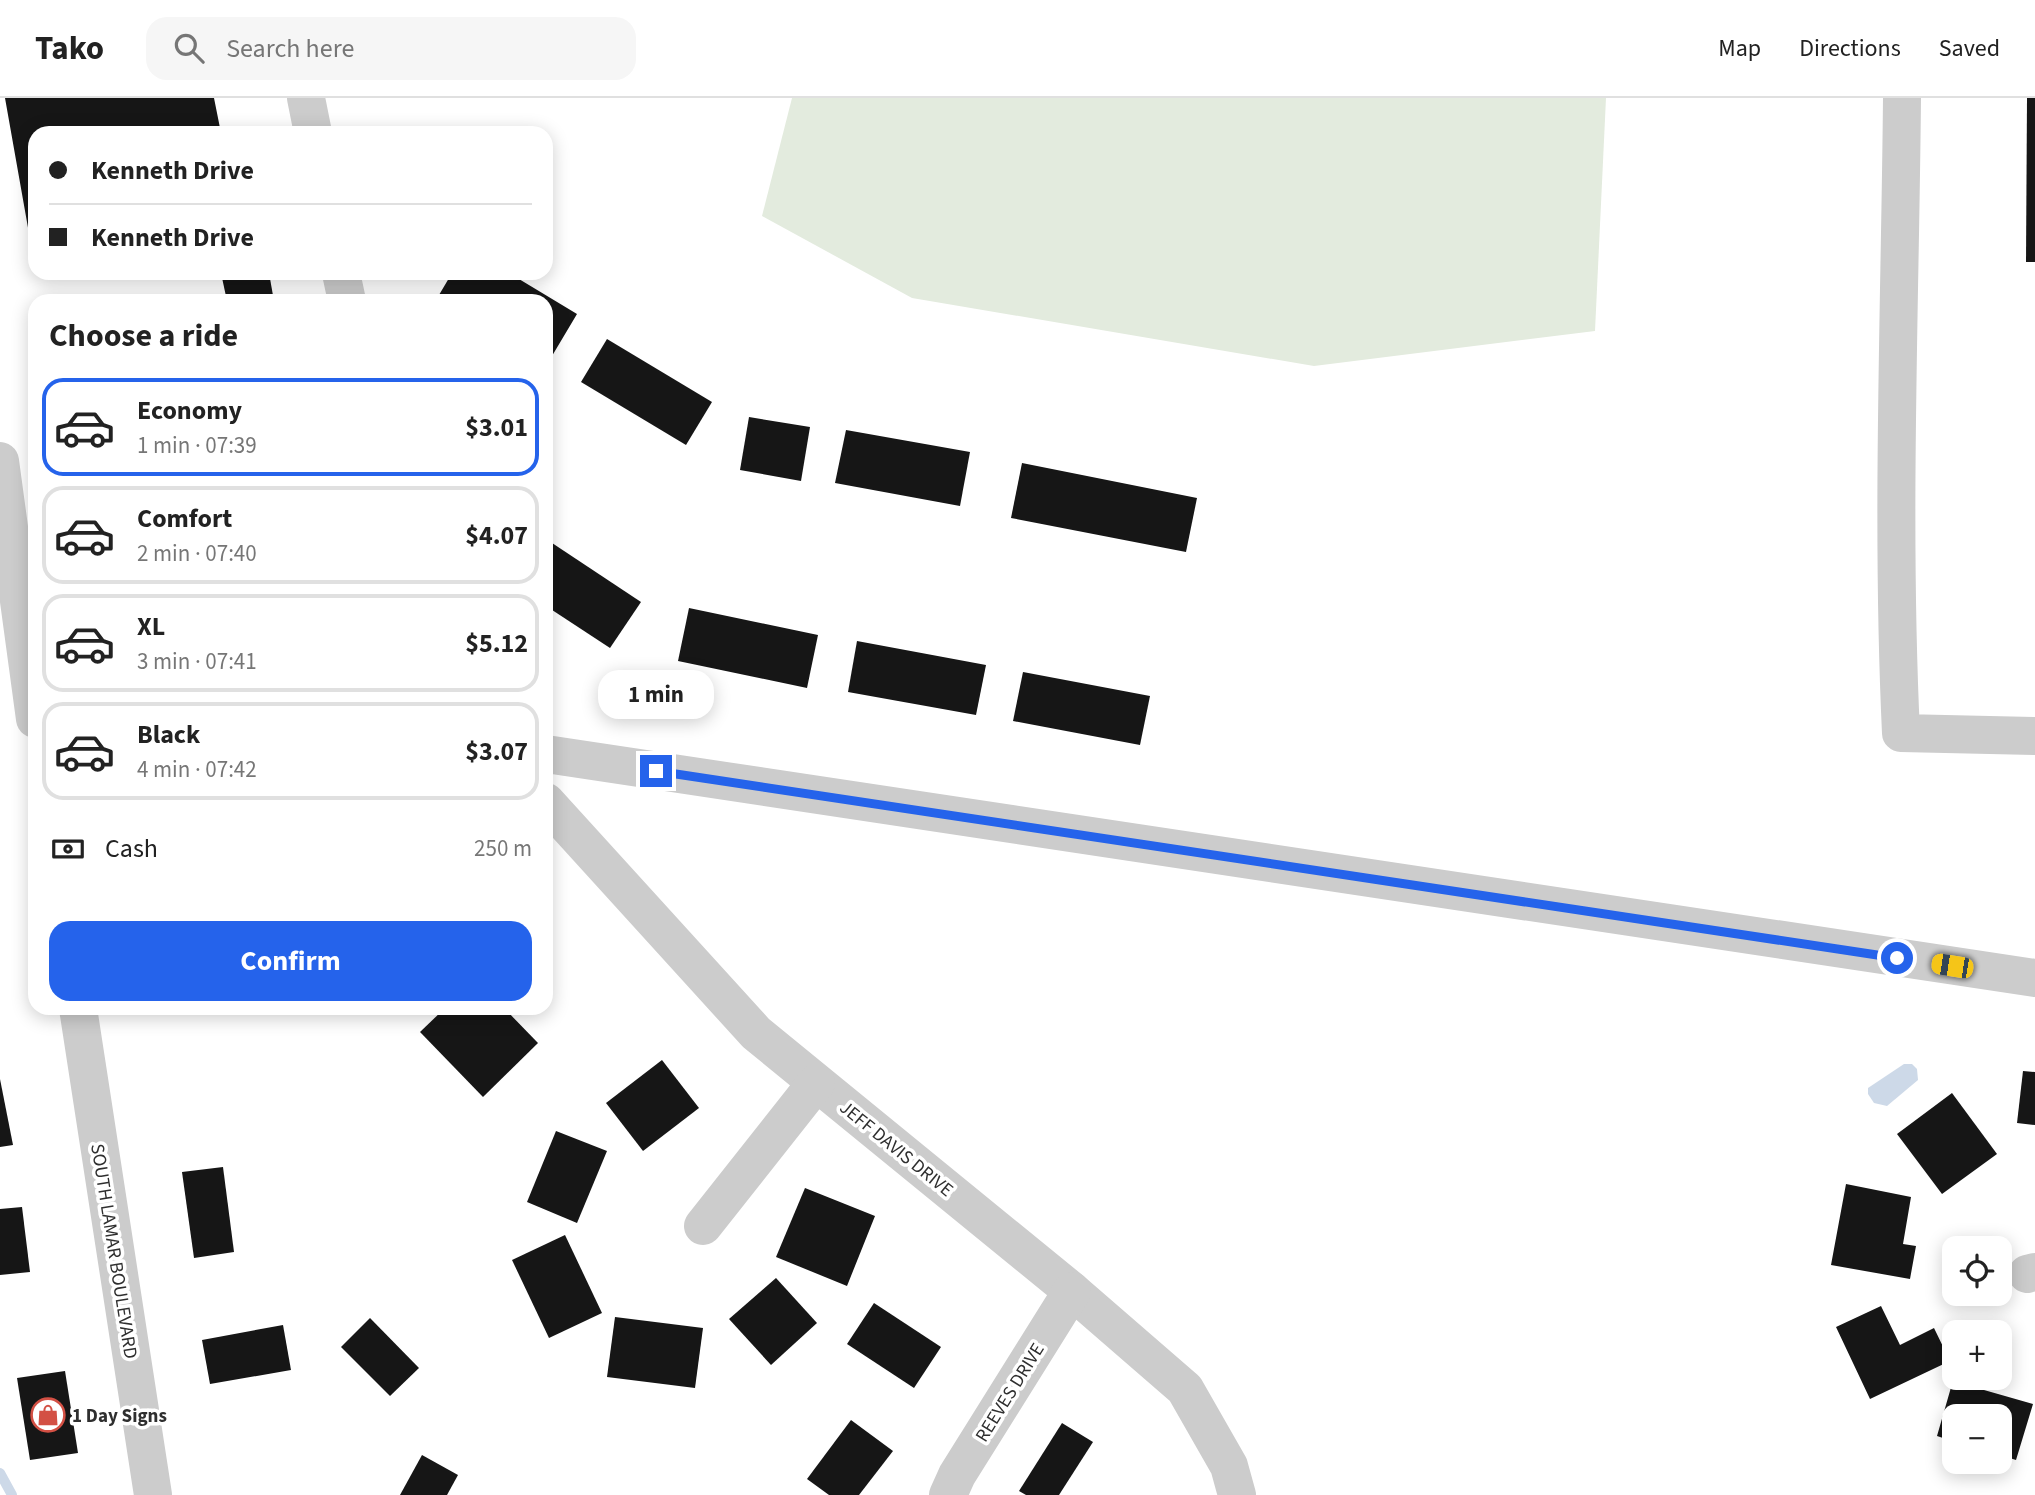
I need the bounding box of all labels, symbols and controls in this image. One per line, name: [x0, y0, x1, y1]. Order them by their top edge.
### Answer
search box: [146, 17, 636, 80]
text: Tako: [35, 25, 104, 72]
icon: search: [170, 29, 208, 67]
text: Search here: [226, 30, 354, 67]
text: Map: [1718, 31, 1761, 66]
text: Directions: [1799, 31, 1901, 66]
text: Saved: [1939, 31, 2000, 66]
text: Kenneth Drive: [91, 152, 254, 189]
text: Kenneth Drive: [91, 219, 254, 256]
text: Choose a ride: [49, 313, 238, 359]
text: Economy: [137, 392, 242, 429]
icon: car: [53, 396, 116, 459]
text: $3.01: [465, 409, 528, 446]
text: 1 min · 07:39: [137, 429, 257, 462]
text: Comfort: [137, 500, 232, 537]
icon: car: [53, 504, 116, 567]
text: $4.07: [465, 517, 528, 554]
text: 2 min · 07:40: [137, 537, 257, 570]
text: XL: [137, 608, 165, 645]
icon: car: [53, 612, 116, 675]
text: $5.12: [465, 625, 528, 662]
text: 3 min · 07:41: [137, 645, 257, 678]
callout: 1 min: [598, 670, 714, 718]
text: 1 min: [628, 678, 684, 711]
text: Black: [137, 716, 200, 753]
icon: car: [53, 720, 116, 783]
text: $3.07: [465, 733, 528, 770]
text: 4 min · 07:42: [137, 753, 257, 786]
route end: [640, 755, 672, 787]
icon: cash: [49, 830, 87, 868]
text: Cash: [105, 830, 158, 867]
text: 250 m: [474, 832, 532, 865]
button: Confirm: [49, 921, 532, 1001]
route start: [1881, 942, 1913, 974]
car: [1930, 952, 1975, 980]
street label: JEFF DAVIS DRIVE: [833, 1095, 959, 1203]
street label: SOUTH LAMAR BOULEVARD: [83, 1142, 144, 1361]
map controls: [1942, 1236, 2012, 1474]
button: locate: [1942, 1236, 2012, 1306]
button: +: [1942, 1320, 2012, 1390]
street label: REEVES DRIVE: [969, 1338, 1051, 1447]
shop icon: 1 Day Signs: [29, 1396, 67, 1434]
place label: 1 Day Signs: [72, 1403, 167, 1430]
button: −: [1942, 1404, 2012, 1474]

